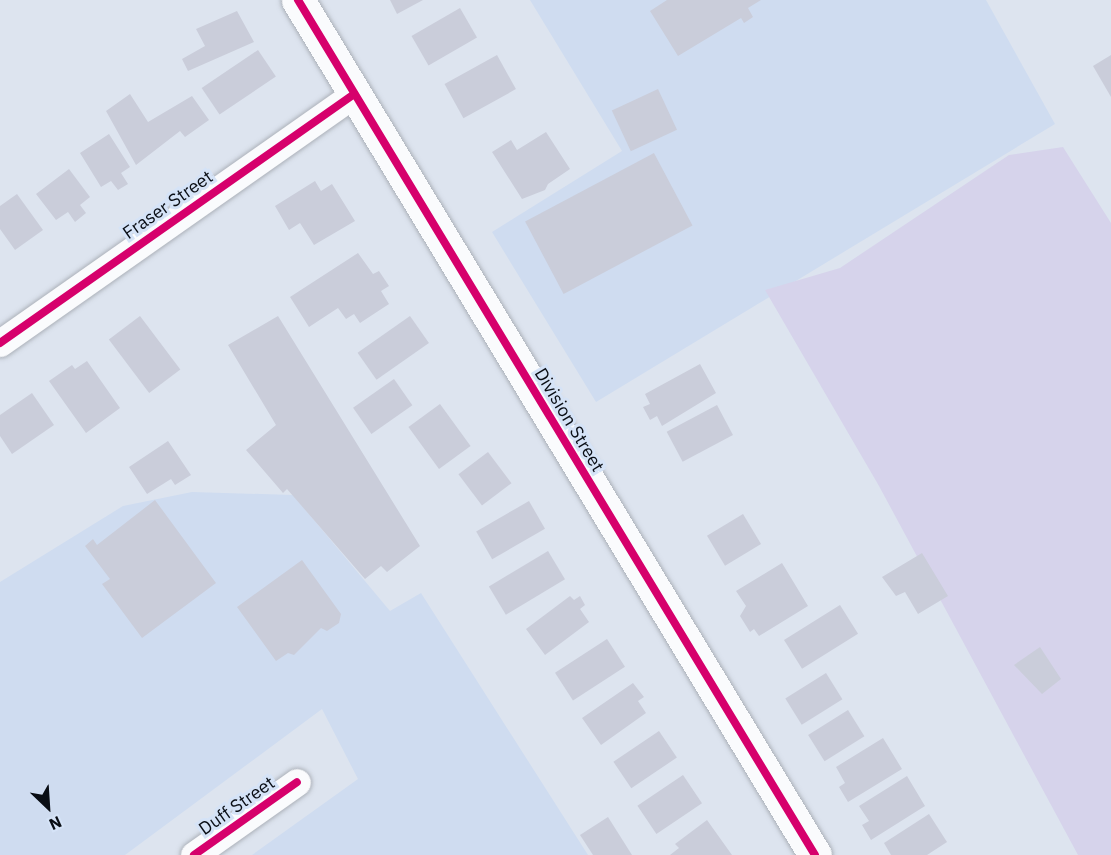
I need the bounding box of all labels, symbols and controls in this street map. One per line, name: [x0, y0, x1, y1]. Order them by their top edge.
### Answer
street label: Fraser Street: [119, 166, 217, 244]
street label: Division Street: [530, 364, 608, 476]
street label: Duff Street: [195, 772, 279, 840]
north arrow: [18, 777, 78, 837]
text: N: [46, 812, 65, 835]

